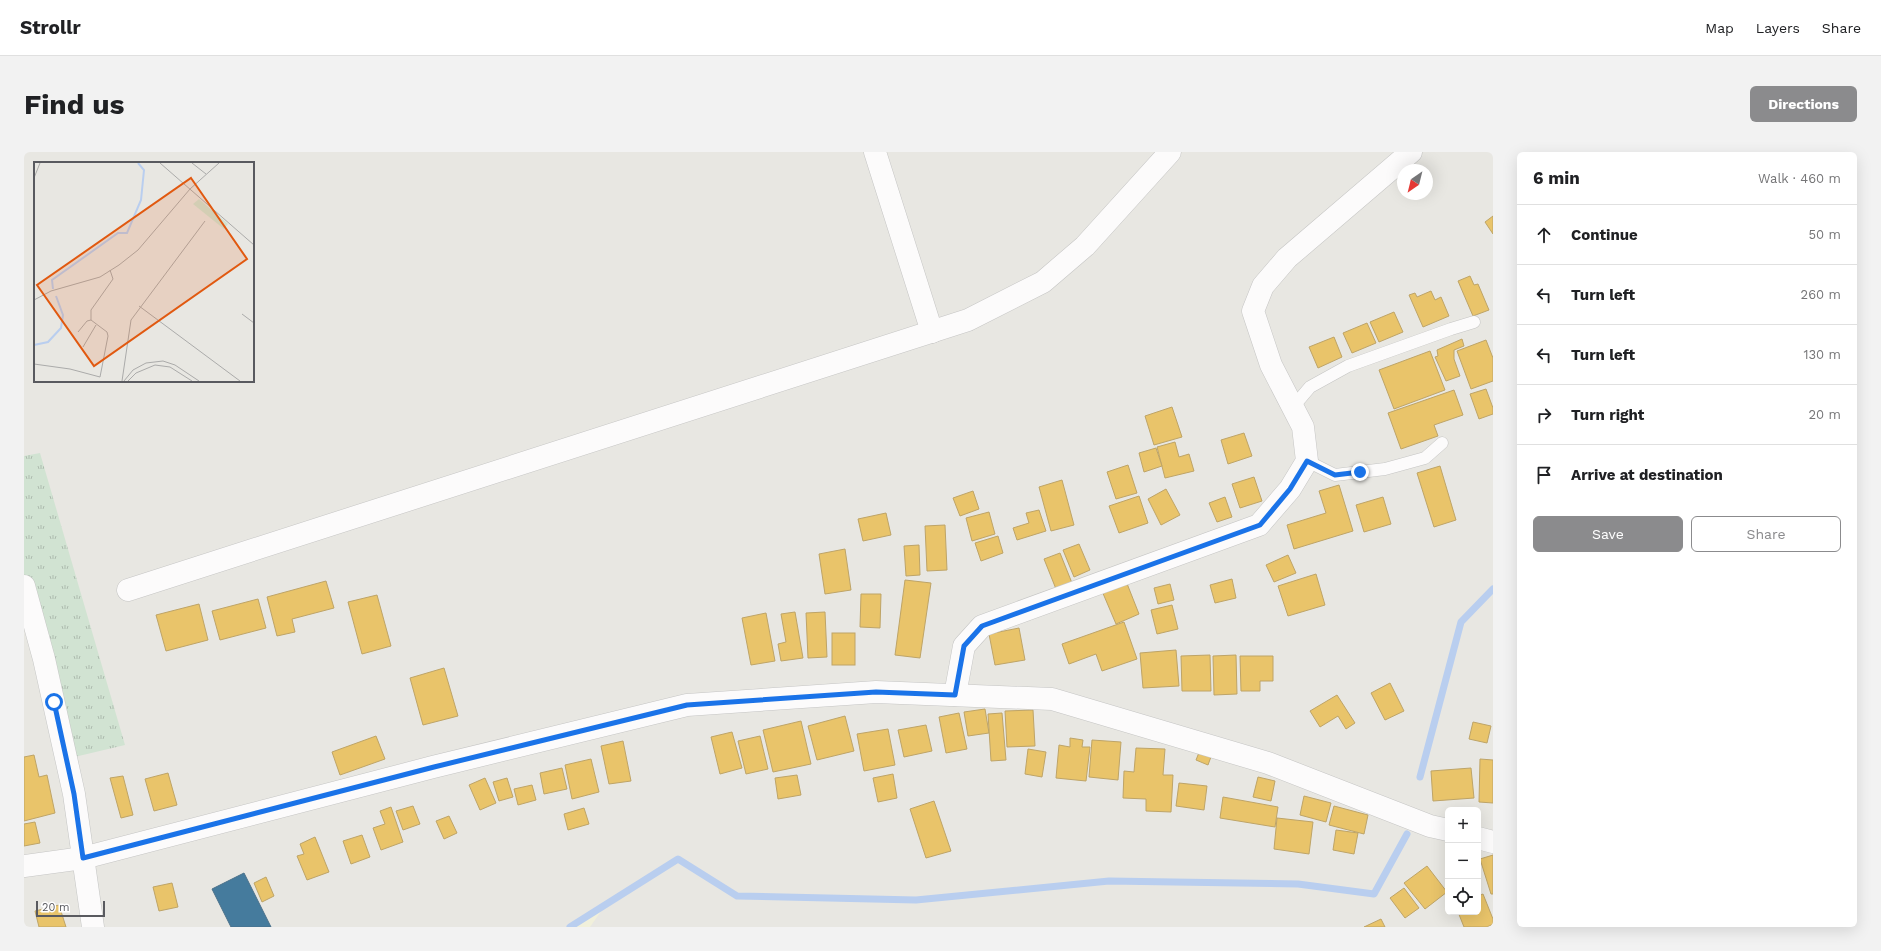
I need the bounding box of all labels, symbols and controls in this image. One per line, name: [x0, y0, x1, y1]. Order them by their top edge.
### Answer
text: Strollr: [20, 16, 81, 39]
text: Map: [1705, 20, 1734, 36]
text: Layers: [1756, 20, 1800, 36]
text: Share: [1822, 20, 1861, 36]
button: Directions: [1750, 86, 1857, 122]
text: Find us: [24, 88, 124, 121]
inset map: [34, 162, 254, 382]
north arrow: [1397, 164, 1433, 200]
text: 6 min: [1533, 168, 1580, 188]
text: Walk · 460 m: [1758, 171, 1841, 186]
icon: ahead: [1533, 224, 1555, 246]
text: Continue: [1571, 226, 1638, 244]
text: 50 m: [1809, 227, 1841, 242]
icon: left: [1533, 284, 1555, 306]
text: Turn left: [1571, 286, 1635, 304]
text: 260 m: [1801, 287, 1841, 302]
icon: left: [1533, 344, 1555, 366]
text: Turn left: [1571, 346, 1635, 364]
text: 130 m: [1803, 347, 1841, 362]
icon: right: [1533, 404, 1555, 426]
text: Turn right: [1571, 406, 1644, 424]
text: 20 m: [1809, 407, 1841, 422]
route end: [1351, 463, 1369, 481]
icon: arrive: [1533, 464, 1555, 486]
text: Arrive at destination: [1571, 466, 1723, 484]
button: Save: [1533, 516, 1683, 552]
button: Share: [1691, 516, 1841, 552]
route start: [45, 693, 63, 711]
map controls: [1445, 807, 1481, 915]
button: +: [1445, 807, 1481, 843]
button: −: [1445, 843, 1481, 879]
button: locate: [1445, 879, 1481, 915]
scale bar: [36, 899, 105, 918]
text: 20 m: [42, 901, 70, 914]

